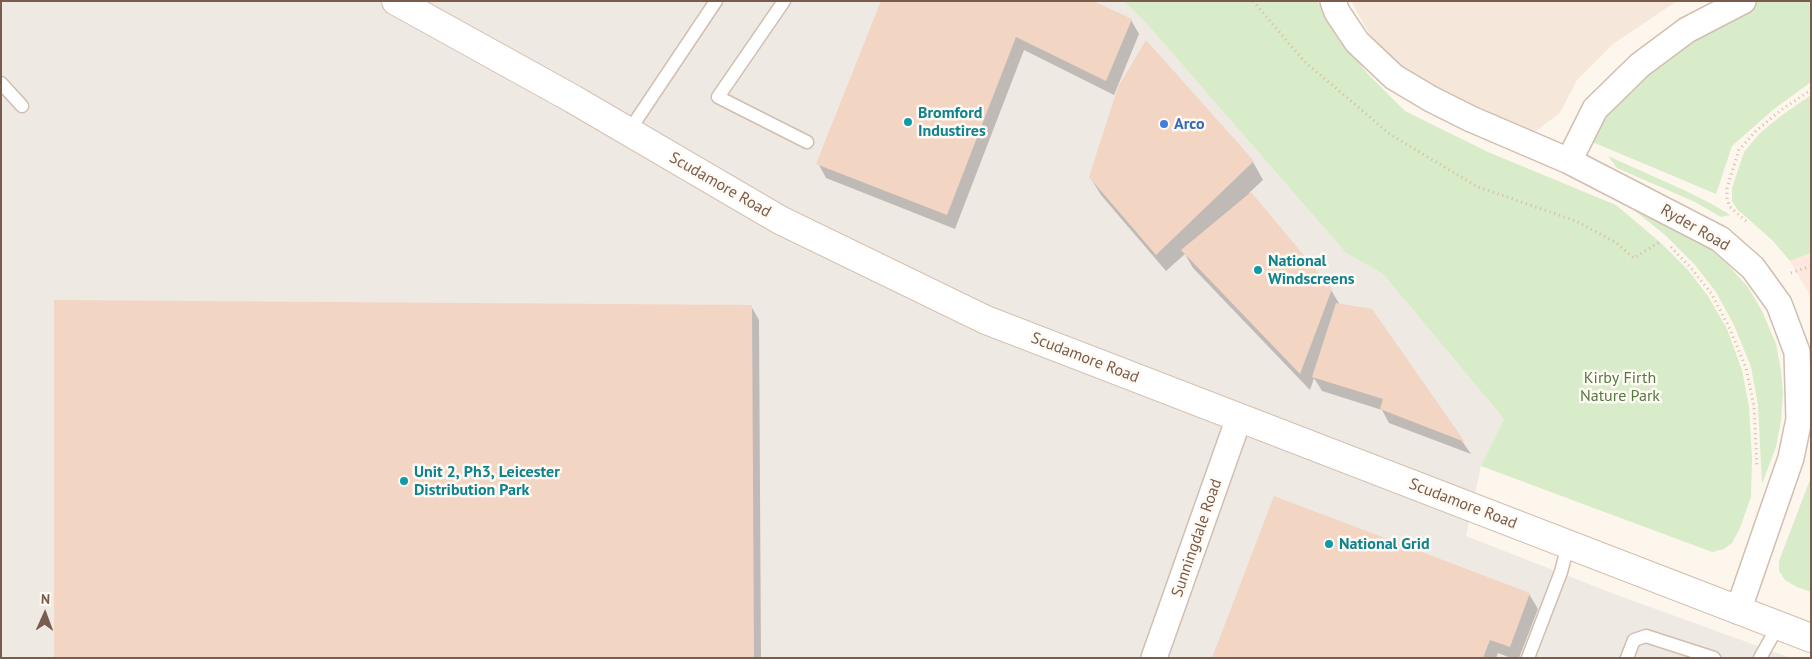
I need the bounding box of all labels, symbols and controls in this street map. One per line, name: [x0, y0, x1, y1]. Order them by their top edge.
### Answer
place label: Bromford Industires: [918, 103, 986, 141]
place label: Arco: [1174, 114, 1205, 134]
marker: Bromford Industires: [902, 116, 914, 128]
marker: Arco: [1158, 118, 1170, 130]
street label: Scudamore Road: [666, 148, 774, 222]
street label: Ryder Road: [1657, 200, 1733, 256]
place label: National Windscreens: [1268, 251, 1354, 289]
marker: National Windscreens: [1252, 264, 1264, 276]
street label: Scudamore Road: [1028, 329, 1142, 387]
park label: Kirby Firth Nature Park: [1580, 368, 1660, 406]
place label: Unit 2, Ph3, Leicester Distribution Park: [414, 462, 560, 500]
marker: Unit 2, Ph3, Leicester Distribution Park: [398, 475, 410, 487]
street label: Scudamore Road: [1406, 475, 1520, 533]
street label: Sunningdale Road: [1168, 476, 1226, 600]
place label: National Grid: [1339, 534, 1430, 554]
marker: National Grid: [1323, 538, 1335, 550]
north arrow: [20, 589, 70, 639]
text: N: [41, 590, 50, 608]

